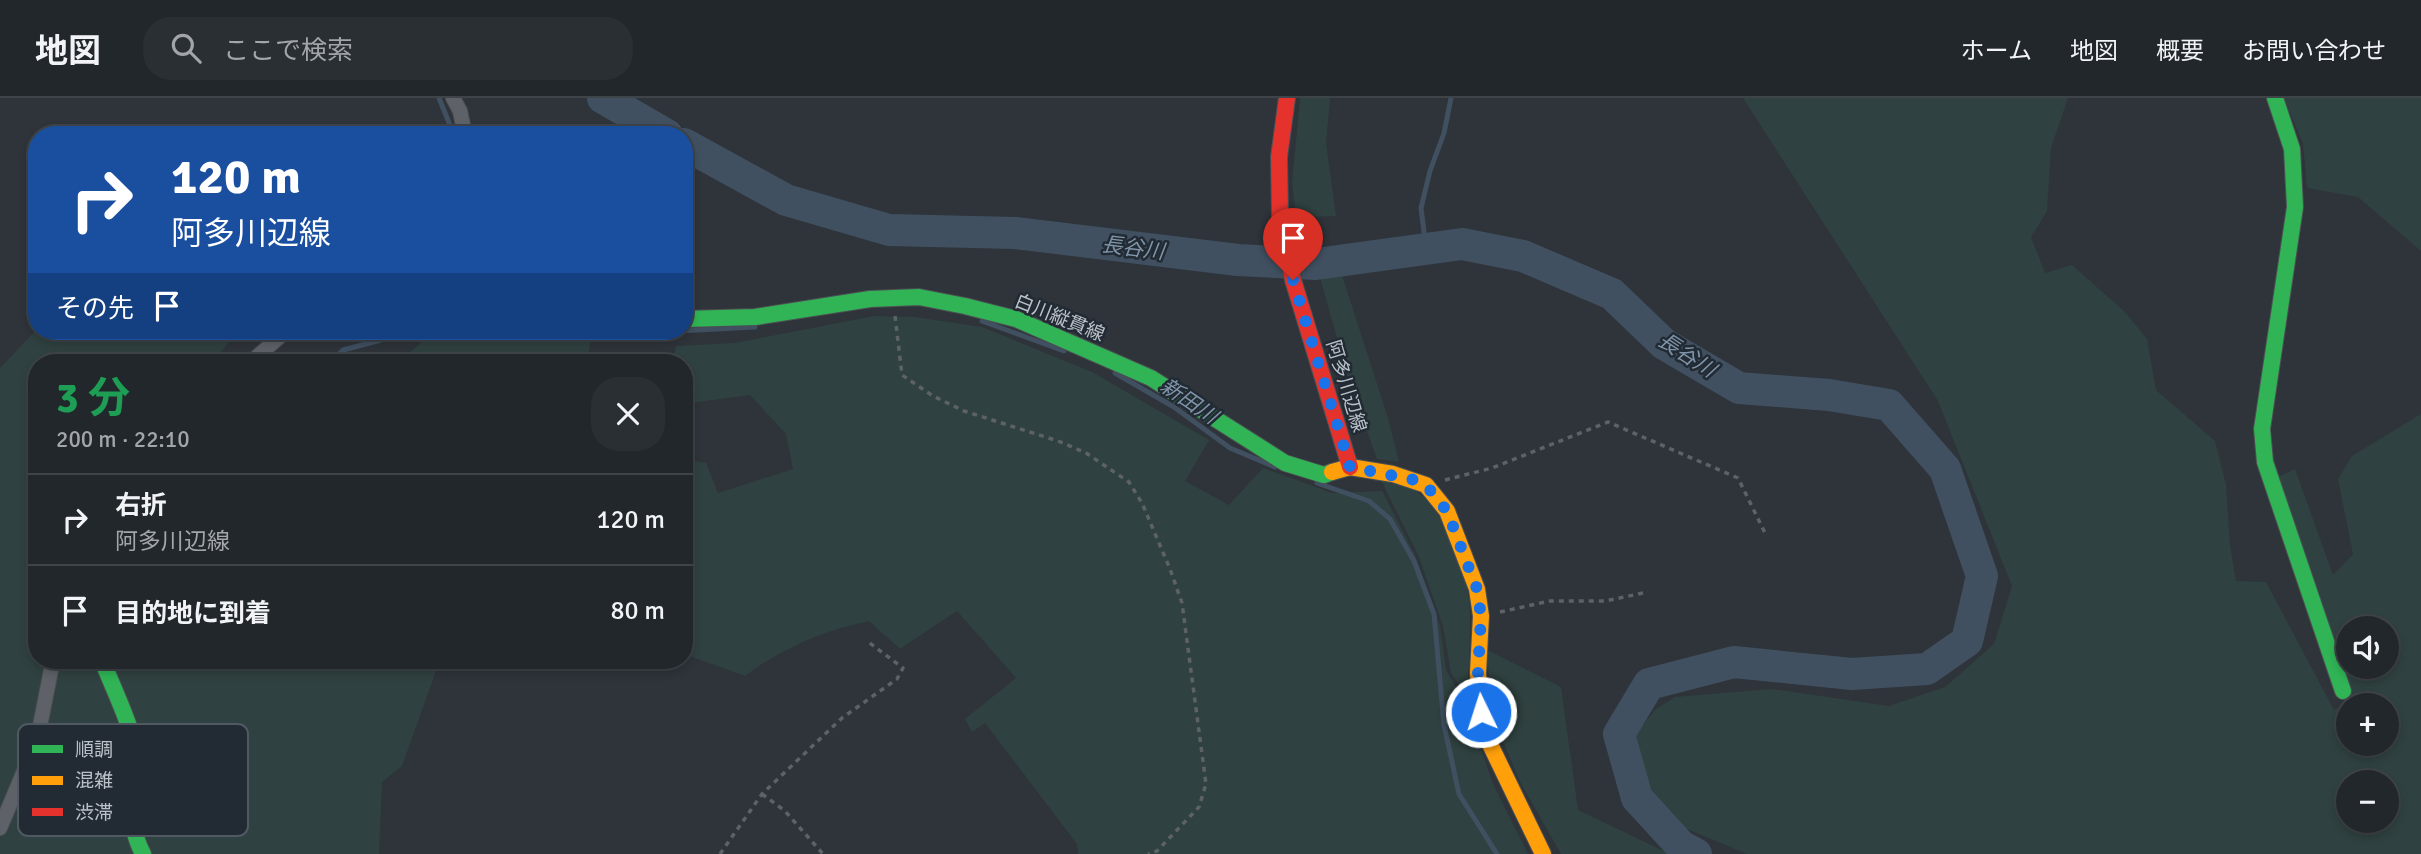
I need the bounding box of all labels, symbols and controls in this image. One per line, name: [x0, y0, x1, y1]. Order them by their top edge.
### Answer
search box: [143, 17, 633, 80]
icon: search: [167, 29, 205, 67]
text: 地図: [35, 31, 101, 72]
text: ここで検索: [223, 35, 353, 67]
text: ホーム: [1961, 36, 2032, 66]
text: 地図: [2070, 36, 2118, 66]
text: 概要: [2156, 36, 2204, 66]
text: お問い合わせ: [2242, 36, 2386, 66]
text: 120 m: [171, 147, 301, 207]
icon: right: [56, 154, 147, 245]
pin: [1263, 208, 1323, 280]
text: 阿多川辺線: [171, 214, 331, 253]
icon: arrive: [1274, 219, 1312, 257]
water label: 長谷川: [1100, 231, 1168, 265]
icon: arrive: [148, 287, 186, 325]
street label: 白川縦貫線: [1011, 289, 1108, 347]
text: その先: [56, 293, 134, 325]
water label: 長谷川: [1654, 327, 1722, 384]
street label: 阿多川辺線: [1321, 337, 1371, 435]
text: 3 分: [56, 373, 130, 424]
water label: 新田川: [1156, 373, 1224, 431]
button: close: [591, 377, 665, 451]
text: 200 m · 22:10: [56, 425, 190, 454]
text: 右折: [115, 490, 167, 522]
icon: right: [56, 501, 94, 539]
text: 120 m: [596, 504, 665, 536]
text: 阿多川辺線: [115, 527, 230, 556]
icon: arrive: [56, 592, 94, 630]
text: 80 m: [610, 595, 665, 627]
text: 目的地に到着: [115, 598, 271, 630]
map controls: [2336, 616, 2399, 833]
button: sound: [2336, 616, 2399, 679]
position arrow: [1444, 675, 1518, 749]
button: +: [2336, 693, 2399, 756]
legend: [18, 724, 248, 836]
text: 順調: [75, 738, 113, 762]
text: 混雑: [75, 769, 113, 793]
button: −: [2336, 770, 2399, 833]
text: 渋滞: [75, 801, 113, 825]

